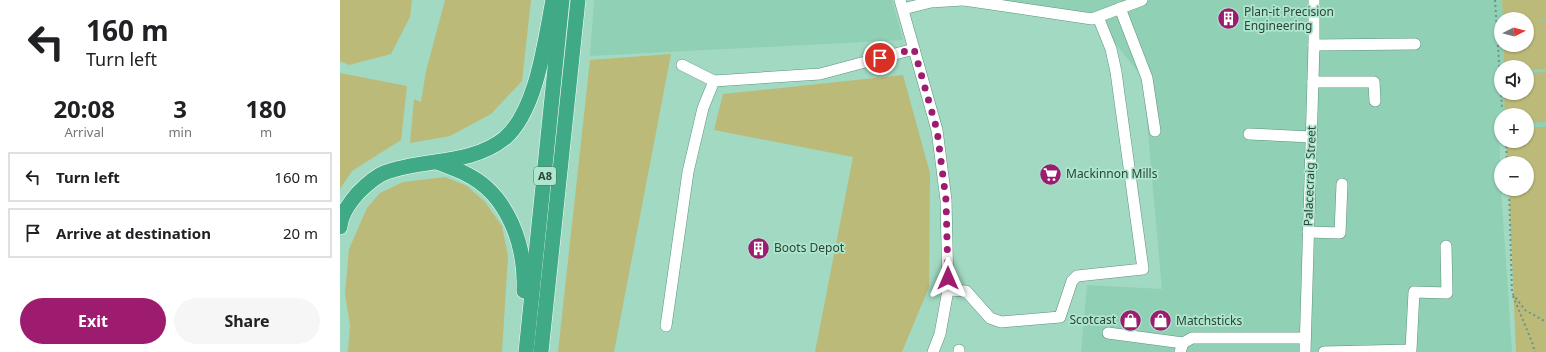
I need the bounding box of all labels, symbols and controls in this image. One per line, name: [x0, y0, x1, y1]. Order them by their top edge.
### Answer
place label: Plan-it Precision Engineering: [1244, 3, 1334, 34]
building icon: Plan-it Precision Engineering: [1215, 6, 1241, 32]
text: 160 m: [86, 11, 169, 49]
north arrow: [1494, 12, 1534, 52]
map controls: [1494, 12, 1534, 196]
icon: left: [20, 16, 72, 68]
pin: [863, 41, 897, 75]
text: Turn left: [86, 47, 157, 71]
icon: arrive: [869, 47, 891, 69]
button: sound: [1494, 60, 1534, 100]
text: 20:08: [53, 92, 115, 125]
text: 3: [173, 92, 187, 125]
text: 180: [245, 92, 287, 125]
button: +: [1494, 108, 1534, 148]
text: Arrival: [64, 123, 104, 141]
text: min: [168, 123, 192, 141]
text: m: [260, 123, 272, 141]
street label: Palacecraig Street: [1299, 125, 1320, 227]
button: −: [1494, 156, 1534, 196]
supermarket icon: Mackinnon Mills: [1038, 161, 1064, 187]
place label: Mackinnon Mills: [1066, 165, 1158, 182]
icon: left: [22, 166, 44, 188]
text: Turn left: [56, 167, 120, 187]
text: 160 m: [274, 167, 318, 187]
road number: A8: [534, 167, 556, 185]
icon: arrive: [22, 222, 44, 244]
text: Arrive at destination: [56, 223, 211, 243]
text: 20 m: [283, 223, 318, 243]
building icon: Boots Depot: [745, 235, 771, 261]
place label: Boots Depot: [774, 239, 845, 256]
position arrow: [927, 257, 969, 299]
button: Exit: [20, 298, 166, 344]
button: Share: [174, 298, 320, 344]
shop icon: Scotcast: [1118, 307, 1144, 333]
shop icon: Matchsticks: [1147, 308, 1173, 334]
place label: Scotcast: [1069, 311, 1117, 328]
place label: Matchsticks: [1176, 312, 1242, 329]

